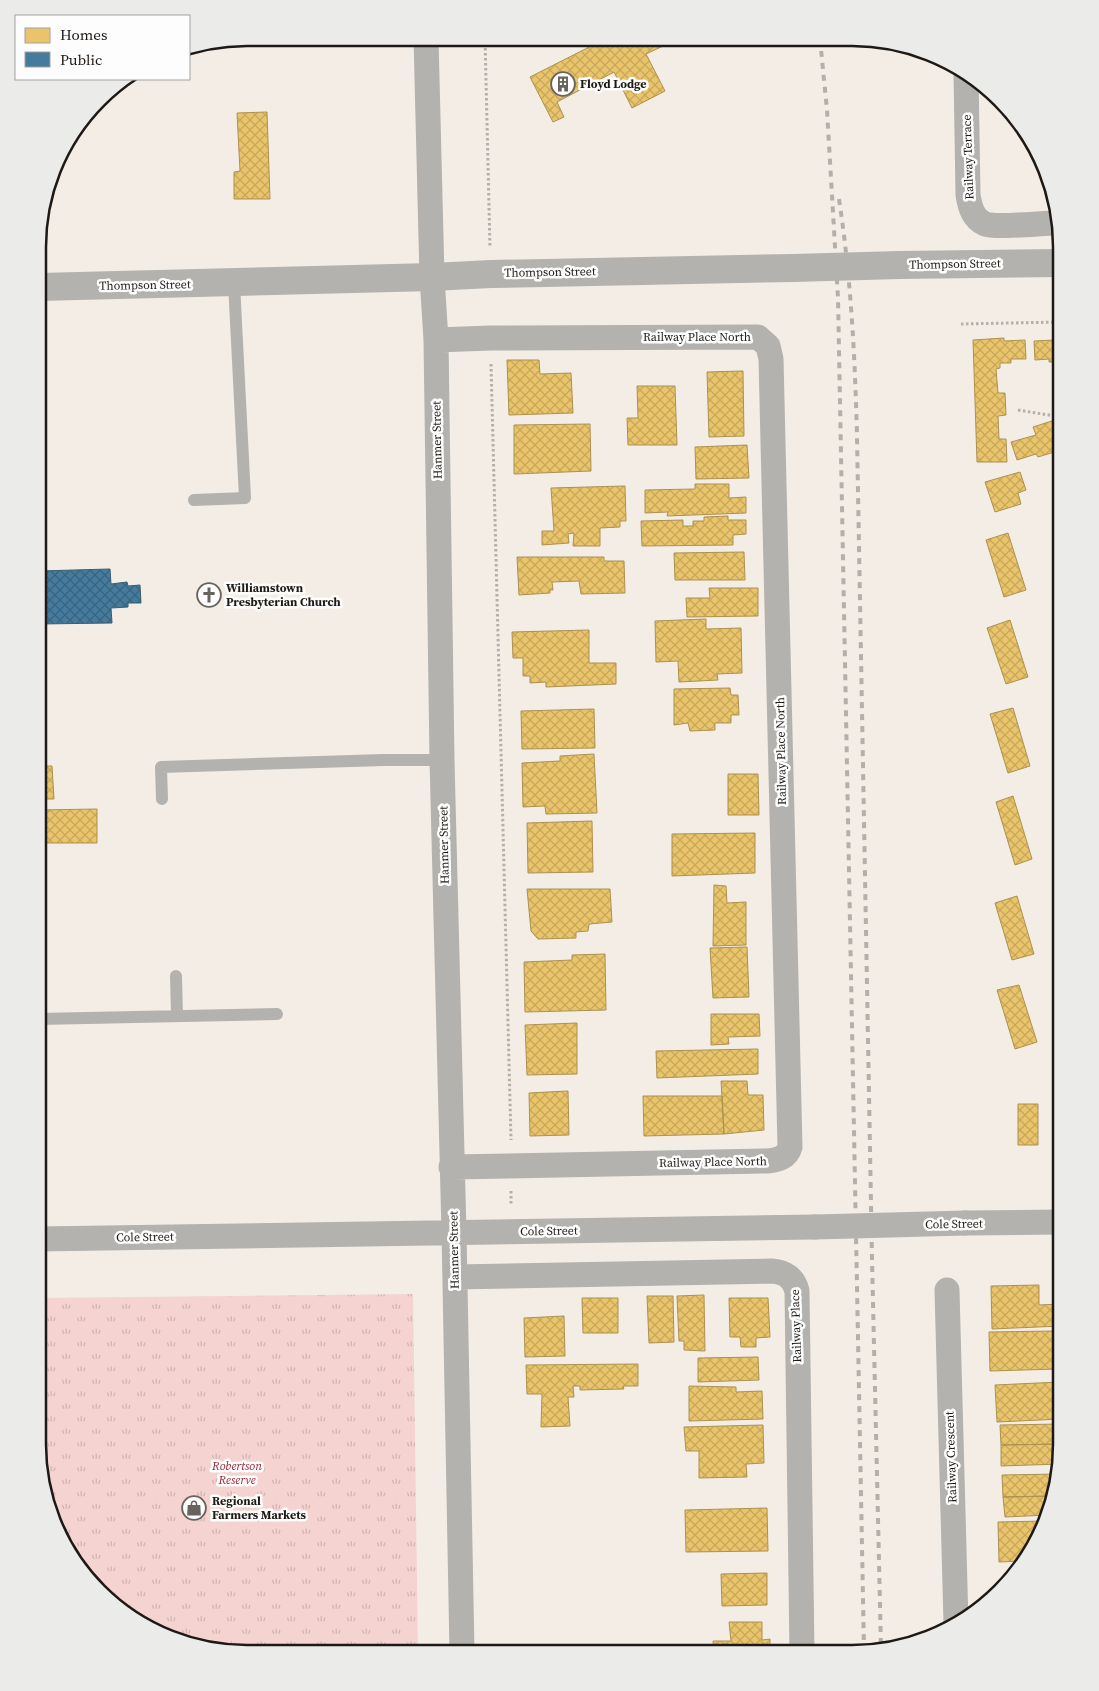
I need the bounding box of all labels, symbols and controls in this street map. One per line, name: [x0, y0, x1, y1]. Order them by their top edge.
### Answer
legend: [15, 15, 190, 80]
text: Homes: [60, 24, 107, 45]
text: Public: [60, 49, 102, 70]
building icon: Floyd Lodge: [550, 71, 576, 97]
place label: Floyd Lodge: [580, 76, 647, 92]
street label: Railway Terrace: [959, 114, 977, 200]
street label: Thompson Street: [909, 255, 1001, 273]
street label: Thompson Street: [504, 263, 596, 281]
street label: Thompson Street: [99, 276, 191, 294]
street label: Railway Place North: [643, 329, 751, 345]
street label: Hanmer Street: [428, 401, 446, 479]
place label: Williamstown Presbyterian Church: [226, 580, 341, 610]
church icon: Williamstown Presbyterian Church: [196, 582, 222, 608]
street label: Railway Place North: [772, 697, 790, 805]
street label: Hanmer Street: [435, 806, 453, 884]
street label: Railway Place North: [659, 1153, 767, 1171]
street label: Hanmer Street: [445, 1211, 463, 1289]
street label: Cole Street: [925, 1215, 983, 1233]
street label: Cole Street: [520, 1222, 578, 1240]
street label: Cole Street: [116, 1228, 174, 1246]
street label: Railway Place: [787, 1289, 805, 1363]
street label: Railway Crescent: [941, 1411, 961, 1503]
park label: Robertson Reserve: [211, 1458, 262, 1488]
place label: Regional Farmers Markets: [212, 1493, 307, 1523]
shop icon: Regional Farmers Markets: [181, 1495, 207, 1521]

